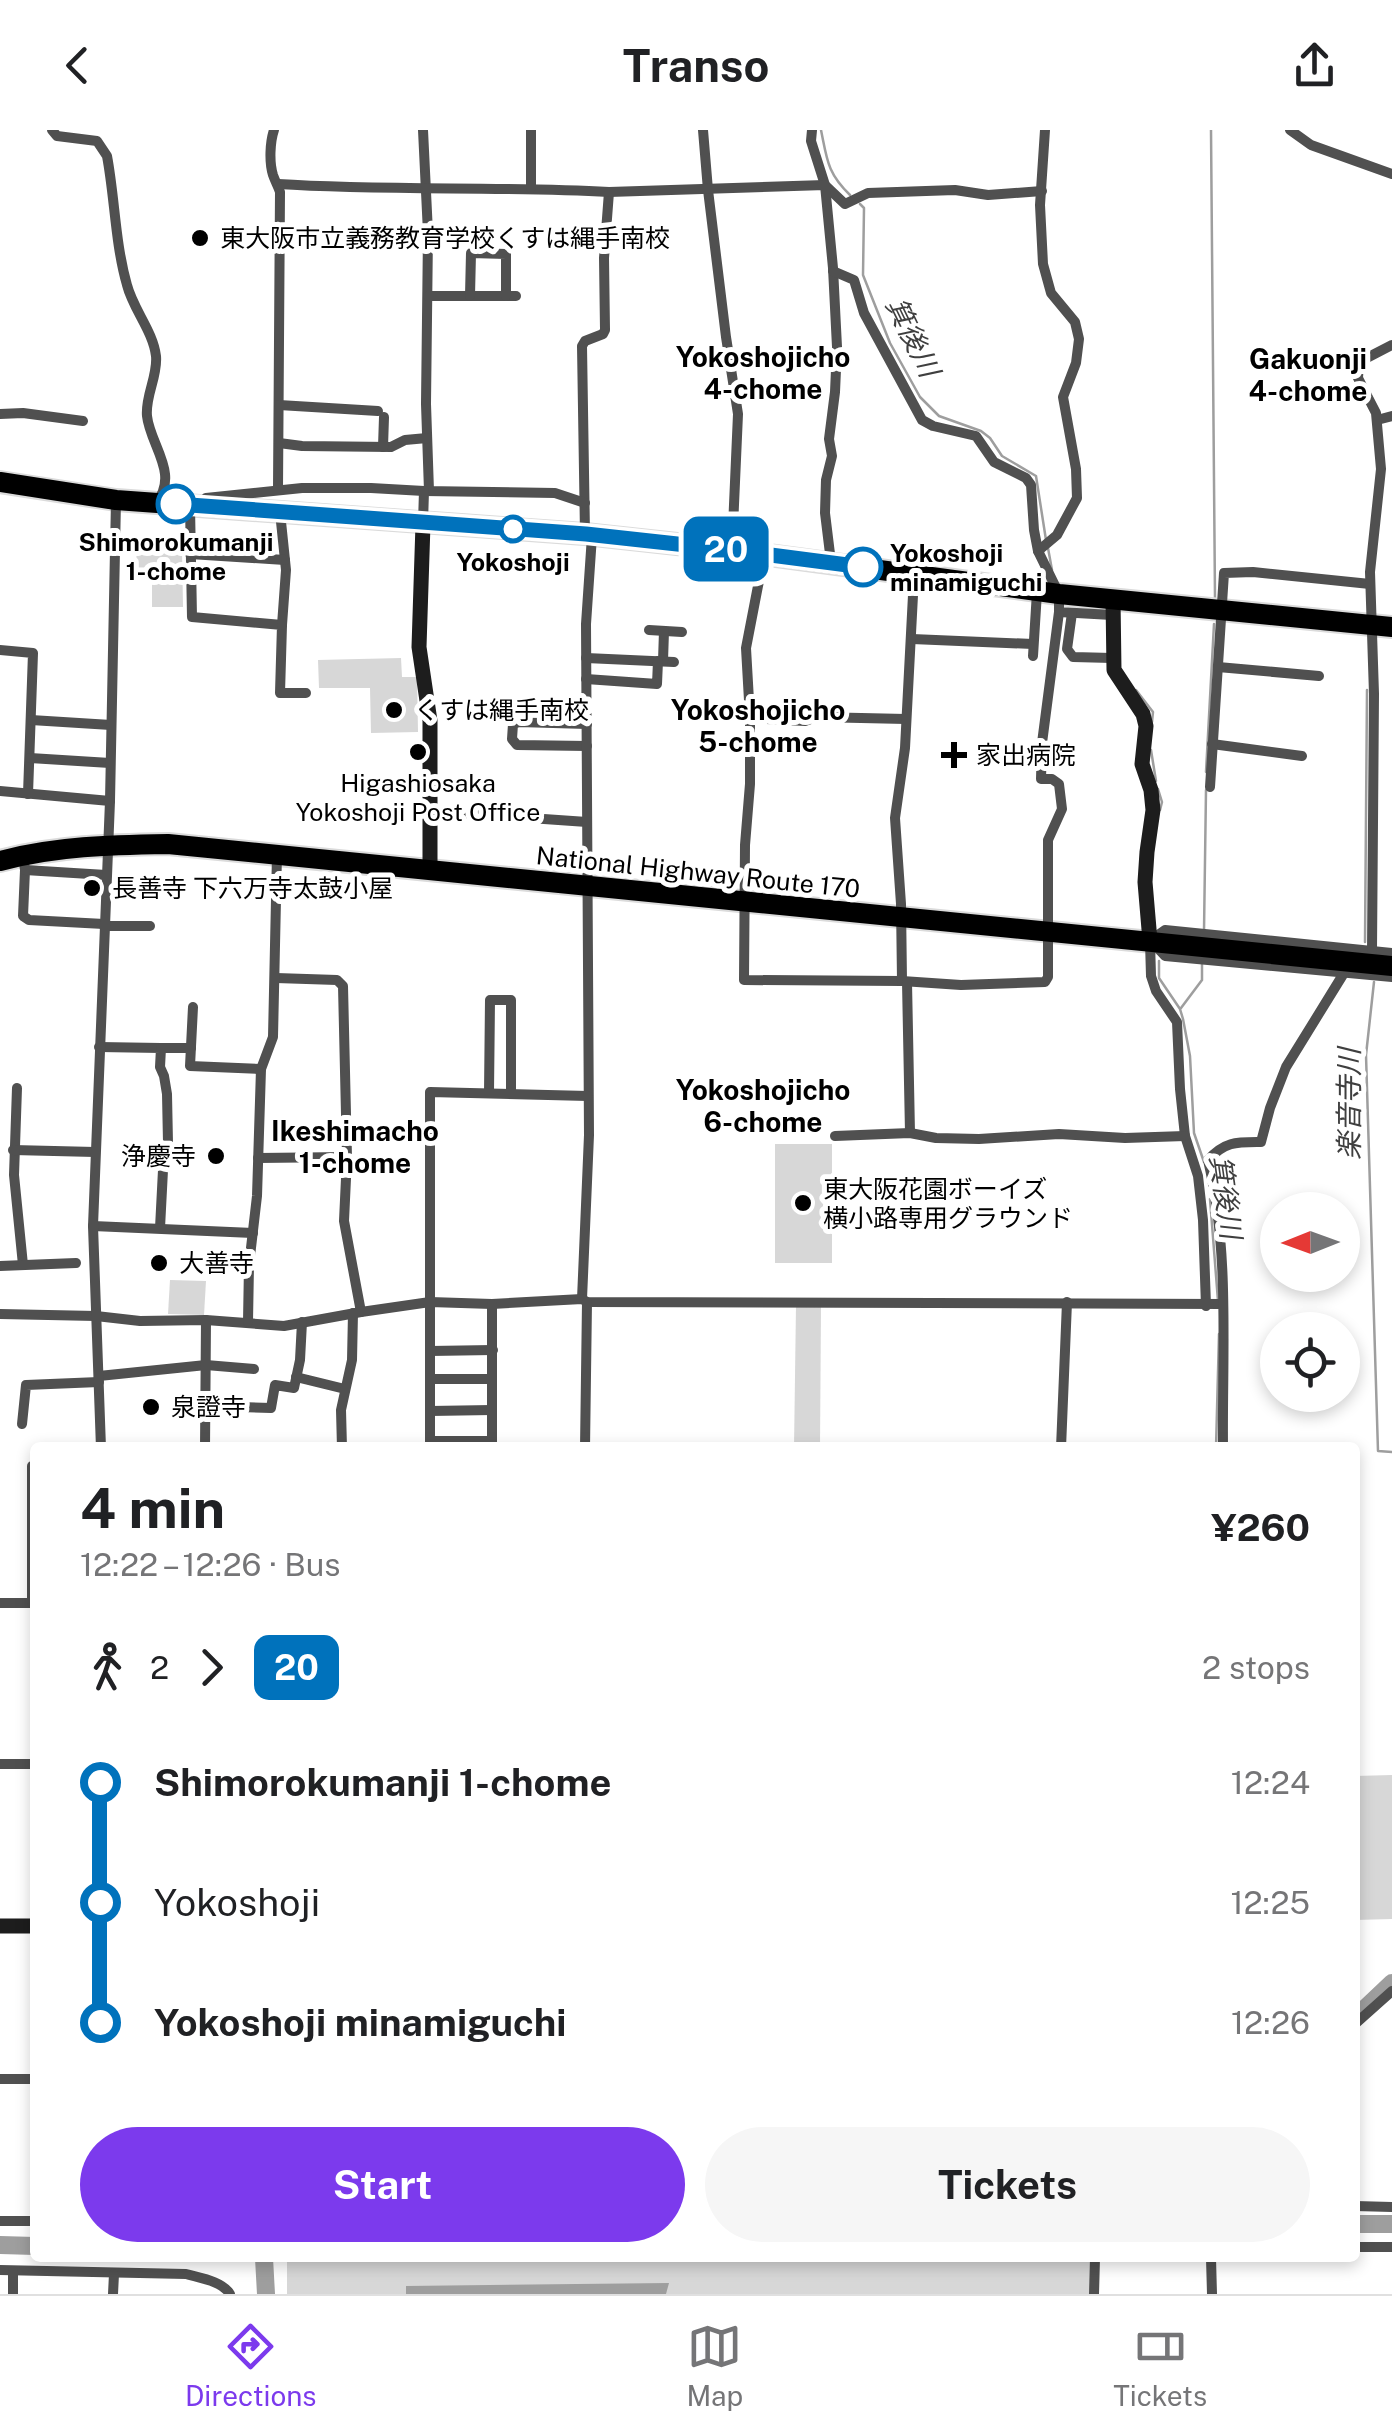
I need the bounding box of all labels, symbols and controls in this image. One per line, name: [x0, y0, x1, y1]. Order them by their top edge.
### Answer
icon: back: [50, 38, 105, 93]
icon: share: [1287, 38, 1342, 93]
text: Transo: [623, 39, 769, 92]
place label: 東大阪市立義務教育学校くすは縄手南校: [220, 223, 670, 253]
marker: 東大阪市立義務教育学校くすは縄手南校: [189, 227, 211, 249]
water label: 箕後川: [880, 292, 948, 384]
district label: Yokoshojicho 4-chome: [676, 340, 850, 405]
district label: Gakuonji 4-chome: [1249, 342, 1367, 407]
marker: Shimorokumanji 1-chome: [157, 485, 195, 523]
marker: Yokoshoji: [500, 516, 526, 542]
line badge: 20: [681, 516, 771, 582]
place label: Shimorokumanji 1-chome: [79, 527, 273, 586]
text: 20: [704, 529, 748, 570]
place label: Yokoshoji minamiguchi: [890, 538, 1042, 597]
place label: Yokoshoji: [456, 547, 570, 577]
marker: Yokoshoji minamiguchi: [844, 548, 882, 586]
district label: Yokoshojicho 5-chome: [671, 693, 845, 758]
place label: くすは縄手南校: [414, 695, 589, 725]
marker: くすは縄手南校: [383, 699, 405, 721]
place label: 家出病院: [976, 740, 1076, 770]
marker: Higashiosaka Yokoshoji Post Office: [407, 741, 429, 763]
marker: 家出病院: [941, 742, 967, 768]
place label: Higashiosaka Yokoshoji Post Office: [296, 768, 540, 827]
street label: National Highway Route 170: [535, 840, 861, 904]
place label: 長善寺 下六万寺太鼓小屋: [112, 873, 393, 903]
marker: 長善寺 下六万寺太鼓小屋: [81, 877, 103, 899]
water label: 楽音寺川: [1332, 1045, 1365, 1160]
district label: Yokoshojicho 6-chome: [676, 1073, 850, 1138]
district label: Ikeshimacho 1-chome: [271, 1114, 439, 1179]
place label: 浄慶寺: [121, 1141, 196, 1171]
marker: 浄慶寺: [205, 1145, 227, 1167]
water label: 箕後川: [1204, 1153, 1249, 1244]
place label: 東大阪花園ボーイズ 横小路専用グラウンド: [823, 1174, 1073, 1233]
marker: 東大阪花園ボーイズ 横小路専用グラウンド: [792, 1192, 814, 1214]
north arrow: [1260, 1192, 1360, 1292]
map controls: [1260, 1192, 1360, 1412]
place label: 大善寺: [179, 1248, 254, 1278]
marker: 大善寺: [148, 1252, 170, 1274]
button: locate: [1260, 1312, 1360, 1412]
place label: 泉證寺: [171, 1392, 246, 1422]
marker: 泉證寺: [140, 1396, 162, 1418]
text: 4 min: [80, 1476, 225, 1540]
text: ¥260: [1211, 1505, 1310, 1550]
text: 12:22 – 12:26 · Bus: [80, 1546, 340, 1583]
icon: walk: [80, 1640, 135, 1695]
icon: forward: [184, 1640, 239, 1695]
text: 20: [274, 1647, 319, 1688]
text: 2: [150, 1649, 169, 1686]
text: 2 stops: [1202, 1649, 1310, 1686]
text: Shimorokumanji 1-chome: [154, 1760, 611, 1805]
text: 12:24: [1231, 1764, 1310, 1801]
text: Yokoshoji: [154, 1880, 320, 1925]
text: 12:25: [1230, 1884, 1310, 1921]
text: Yokoshoji minamiguchi: [154, 2000, 566, 2045]
text: 12:26: [1231, 2004, 1310, 2041]
button: Start: [80, 2127, 685, 2242]
button: Tickets: [705, 2127, 1310, 2242]
tab: Directions: [185, 2319, 316, 2412]
tab: Map: [686, 2319, 743, 2412]
tab: Tickets: [1113, 2319, 1207, 2412]

